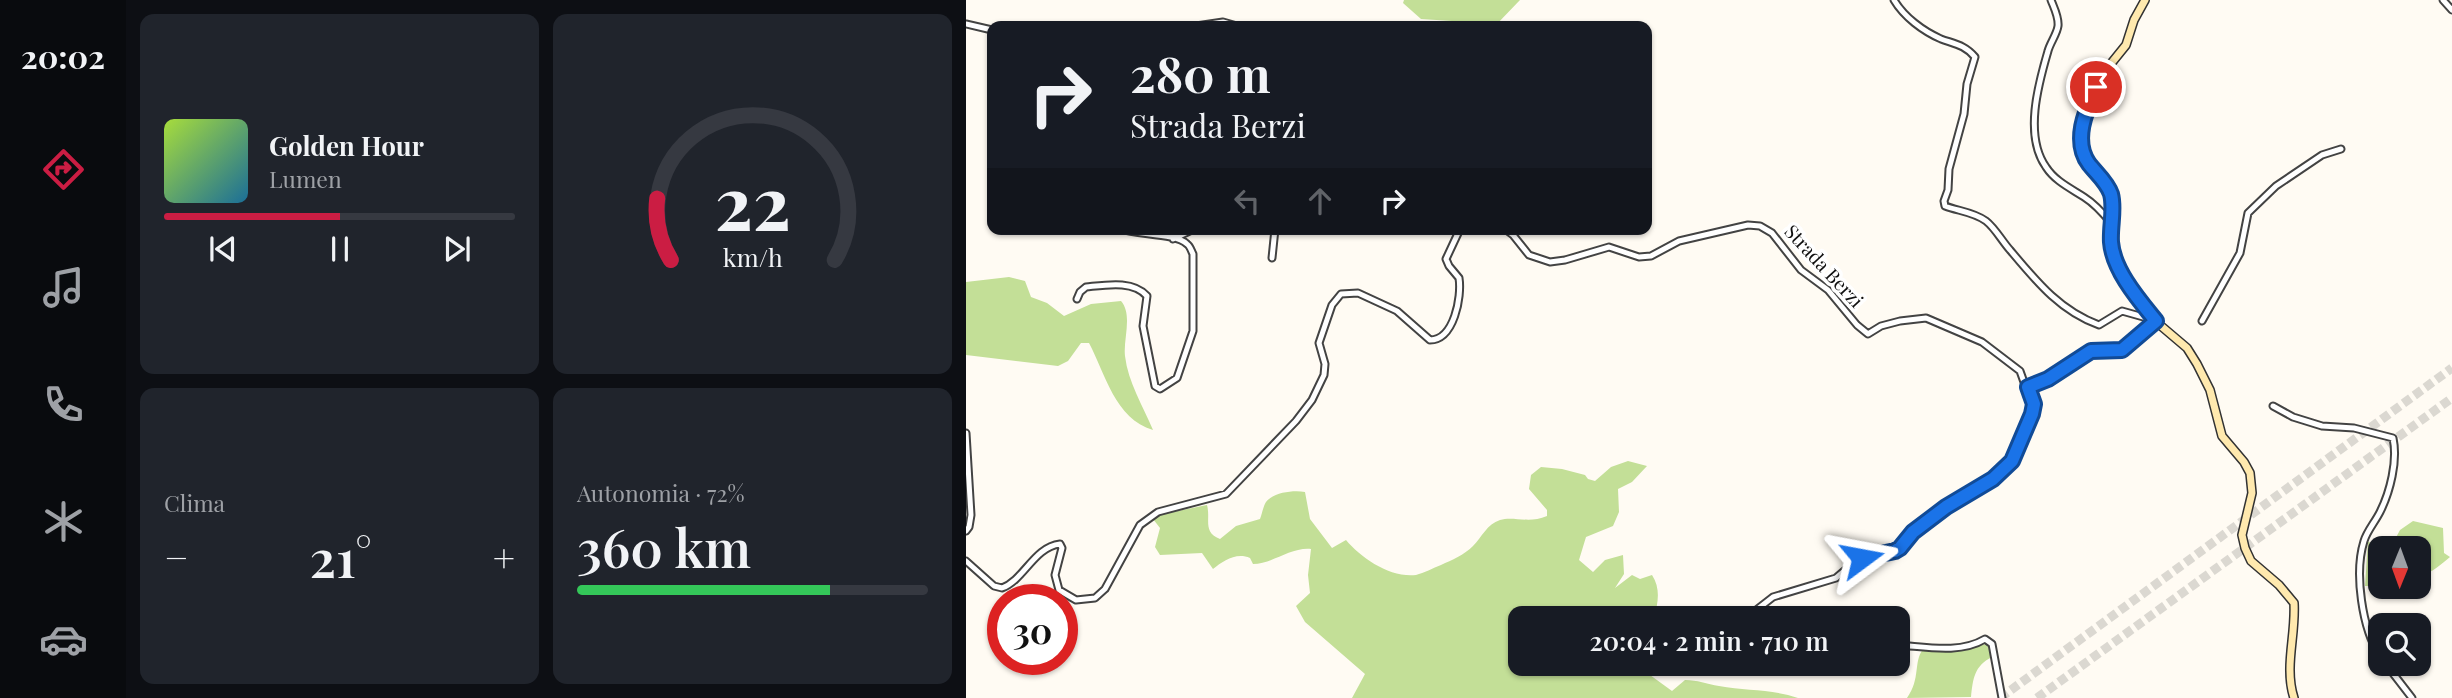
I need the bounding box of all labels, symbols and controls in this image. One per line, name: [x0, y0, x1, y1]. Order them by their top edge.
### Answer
text: 20:02: [21, 34, 105, 77]
text: 280 m: [1130, 40, 1270, 105]
icon: right: [1015, 49, 1106, 140]
pin: [2066, 57, 2126, 117]
icon: arrive: [2077, 68, 2115, 106]
text: Strada Berzi: [1130, 103, 1306, 146]
text: Golden Hour: [269, 128, 424, 163]
icon: directions: [39, 145, 88, 194]
text: 22: [714, 151, 791, 248]
text: Lumen: [269, 163, 342, 194]
icon: left: [1228, 182, 1266, 220]
icon: ahead: [1301, 182, 1339, 220]
icon: right: [1374, 182, 1412, 220]
street label: Strada Berzi: [1780, 218, 1870, 313]
icon: previous: [204, 230, 242, 268]
icon: pause: [321, 230, 359, 268]
icon: next: [438, 230, 476, 268]
text: km/h: [723, 240, 783, 273]
icon: music: [39, 263, 88, 312]
icon: phone: [39, 380, 88, 429]
text: Autonomia · 72%: [577, 477, 745, 508]
text: Clima: [164, 487, 225, 518]
icon: climate: [39, 497, 88, 546]
text: 360 km: [577, 512, 751, 581]
position arrow: [1825, 521, 1899, 595]
text: 21°: [309, 522, 372, 591]
text: −: [164, 531, 189, 582]
text: +: [493, 531, 515, 582]
north arrow: [2368, 536, 2431, 598]
map controls: [2368, 536, 2431, 676]
speed limit sign: 30: [987, 584, 1078, 675]
button: search: [2368, 613, 2431, 676]
icon: car: [39, 615, 88, 664]
text: 20:04 · 2 min · 710 m: [1589, 623, 1829, 658]

